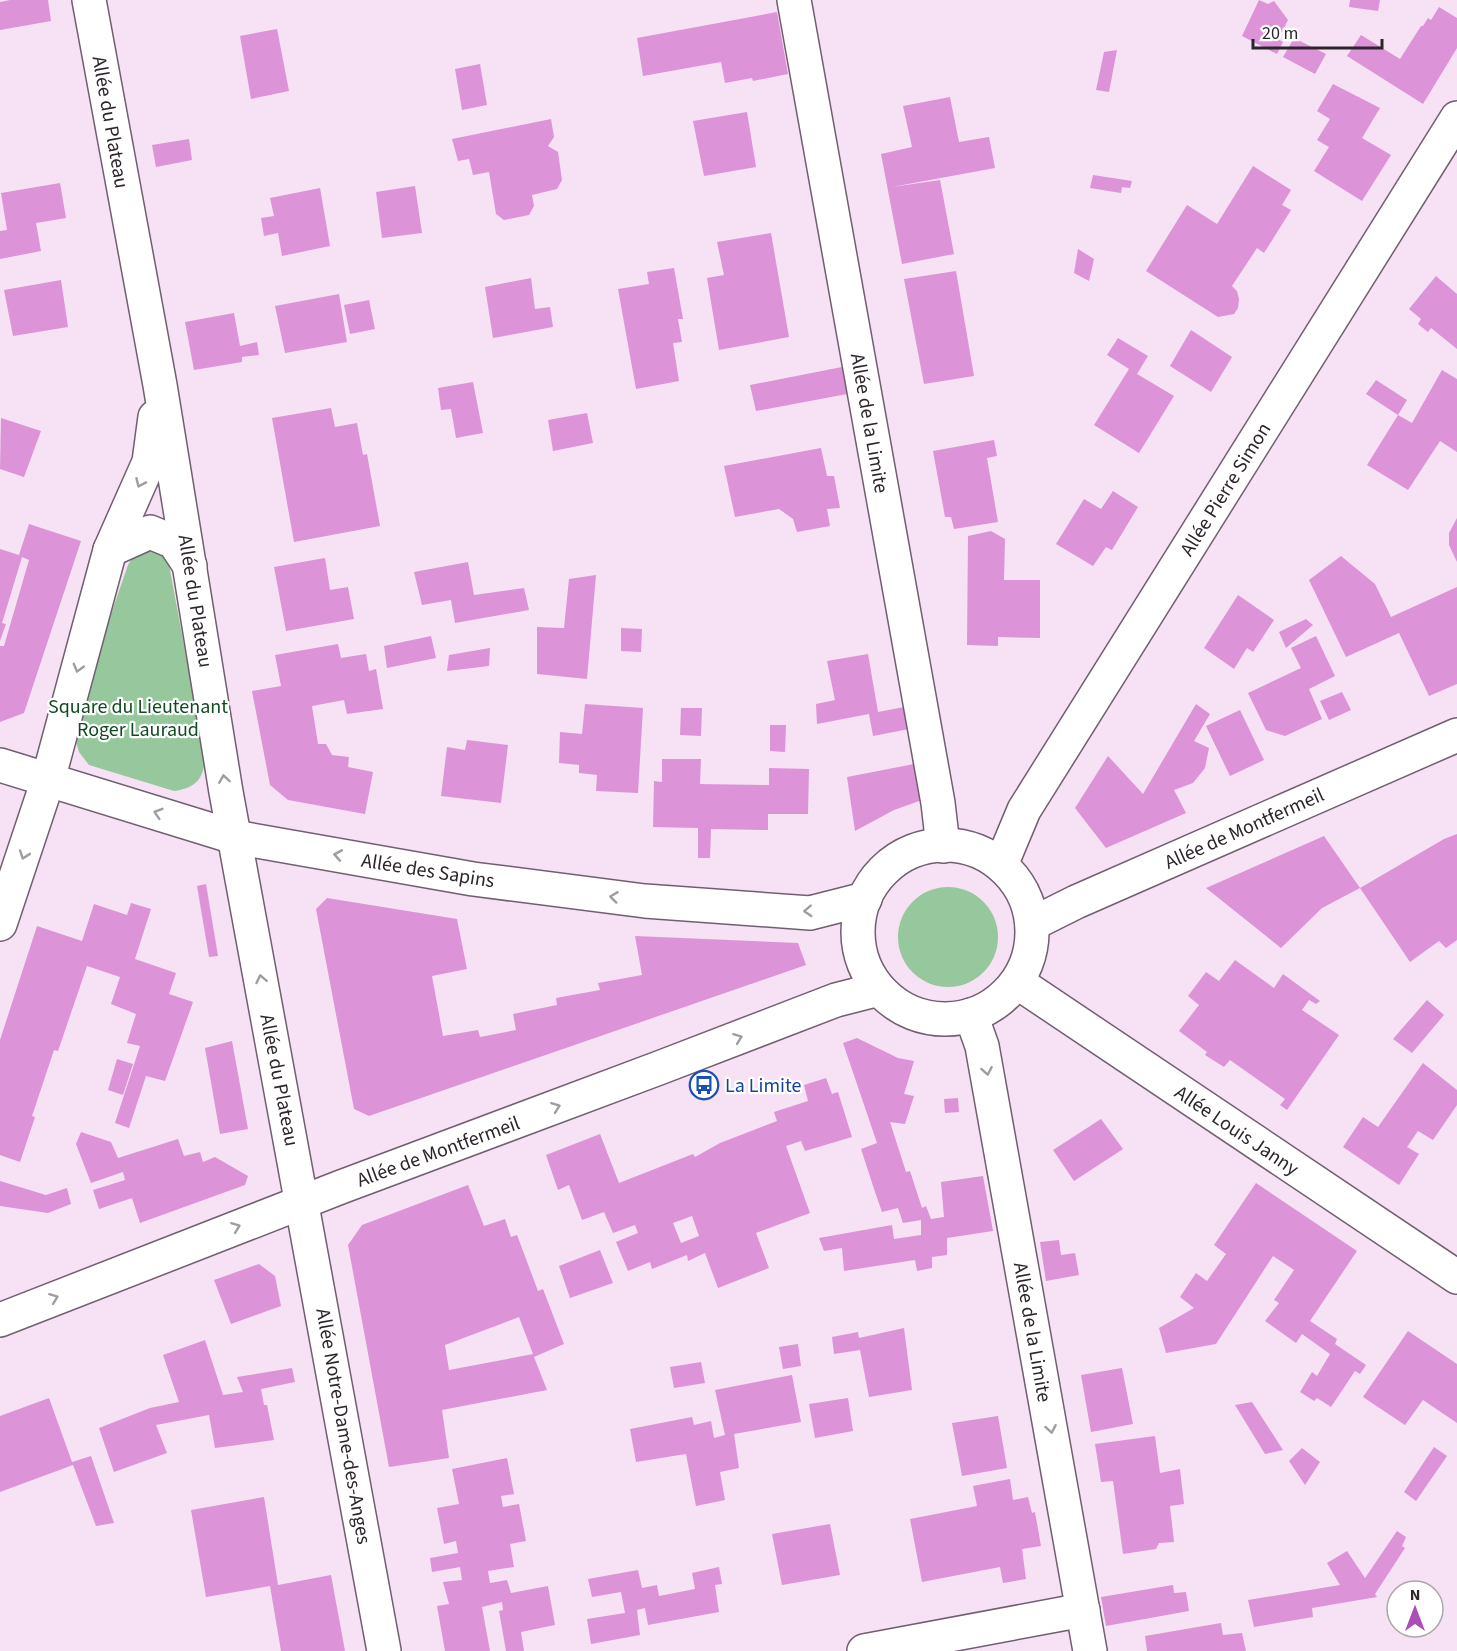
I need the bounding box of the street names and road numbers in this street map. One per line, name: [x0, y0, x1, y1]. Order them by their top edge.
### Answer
street label: Allée du Plateau: [85, 54, 135, 191]
street label: Allée de la Limite: [843, 351, 895, 495]
street label: Allée Pierre Simon: [1174, 417, 1278, 562]
street label: Allée du Plateau: [171, 533, 219, 670]
street label: Allée de Montfermeil: [1160, 781, 1329, 877]
street label: Allée des Sapins: [359, 847, 496, 895]
street label: Allée du Plateau: [252, 1012, 306, 1149]
street label: Allée Louis Janny: [1169, 1079, 1305, 1183]
street label: Allée de Montfermeil: [353, 1109, 524, 1194]
street label: Allée de la Limite: [1006, 1260, 1058, 1404]
street label: Allée Notre-Dame-des-Anges: [308, 1306, 378, 1546]

